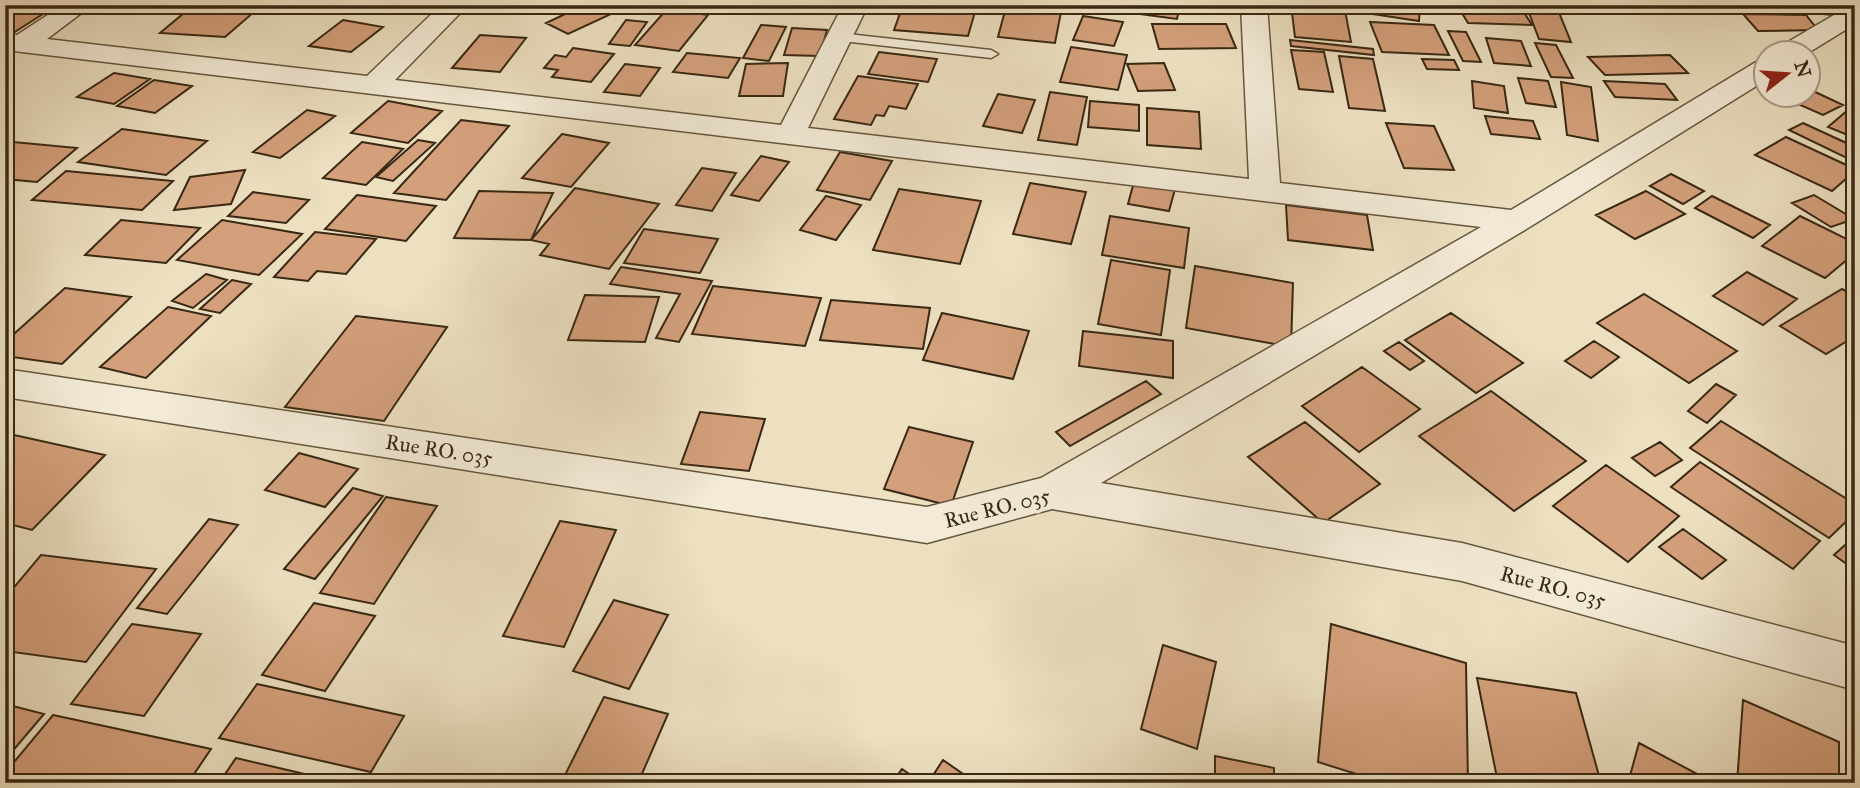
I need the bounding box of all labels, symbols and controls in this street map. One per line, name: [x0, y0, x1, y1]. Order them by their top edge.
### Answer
north arrow: [1752, 38, 1822, 108]
text: N: [1789, 58, 1816, 80]
street label: Rue RO. 035: [384, 429, 495, 471]
street label: Rue RO. 035: [941, 482, 1053, 534]
street label: Rue RO. 035: [1497, 560, 1609, 614]

